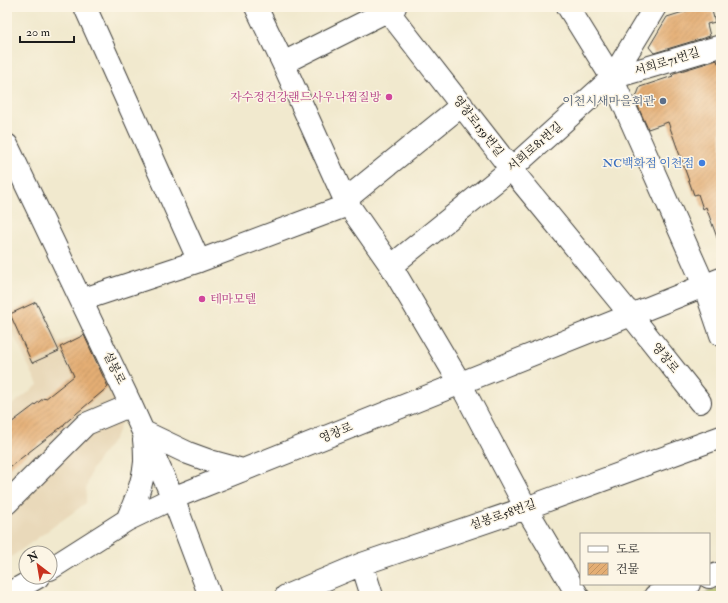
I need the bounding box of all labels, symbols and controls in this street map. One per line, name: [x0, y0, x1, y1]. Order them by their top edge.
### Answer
scale bar: [20, 18, 74, 44]
text: 20 m: [26, 25, 51, 40]
street label: 서희로71번길: [632, 45, 702, 79]
place label: 자수정건강랜드사우나찜질방: [230, 90, 381, 105]
marker: 자수정건강랜드사우나찜질방: [384, 92, 394, 102]
street label: 영창로159번길: [449, 92, 507, 160]
place label: 이천시새마을회관: [562, 94, 655, 109]
marker: 이천시새마을회관: [658, 96, 668, 106]
street label: 서희로81번길: [504, 119, 566, 175]
place label: NC백화점 이천점: [603, 156, 694, 171]
marker: NC백화점 이천점: [697, 158, 707, 168]
place label: 테마모텔: [210, 292, 256, 307]
marker: 테마모텔: [197, 294, 207, 304]
street label: 영창로: [648, 340, 682, 377]
street label: 설봉로: [100, 349, 129, 387]
street label: 영창로: [317, 419, 355, 446]
street label: 설봉로58번길: [468, 497, 538, 533]
legend: [580, 533, 710, 585]
text: 도로: [616, 542, 640, 557]
north arrow: [18, 545, 58, 585]
text: N: [25, 548, 42, 565]
text: 건물: [616, 562, 640, 577]

